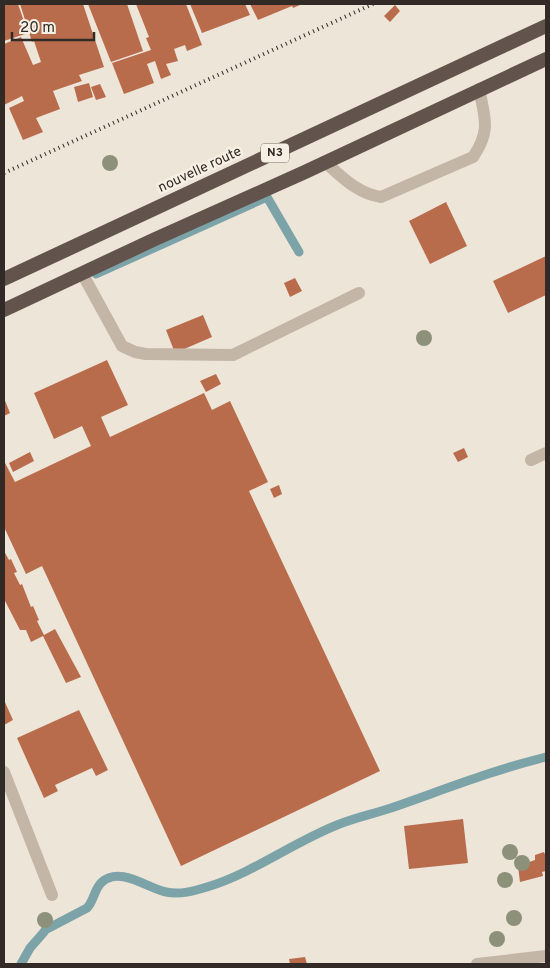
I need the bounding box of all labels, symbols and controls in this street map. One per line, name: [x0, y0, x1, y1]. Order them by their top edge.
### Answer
scale bar: [12, 10, 95, 42]
text: 20 m: [20, 19, 55, 38]
street label: nouvelle route: [156, 143, 244, 197]
road number: N3: [261, 144, 289, 162]

